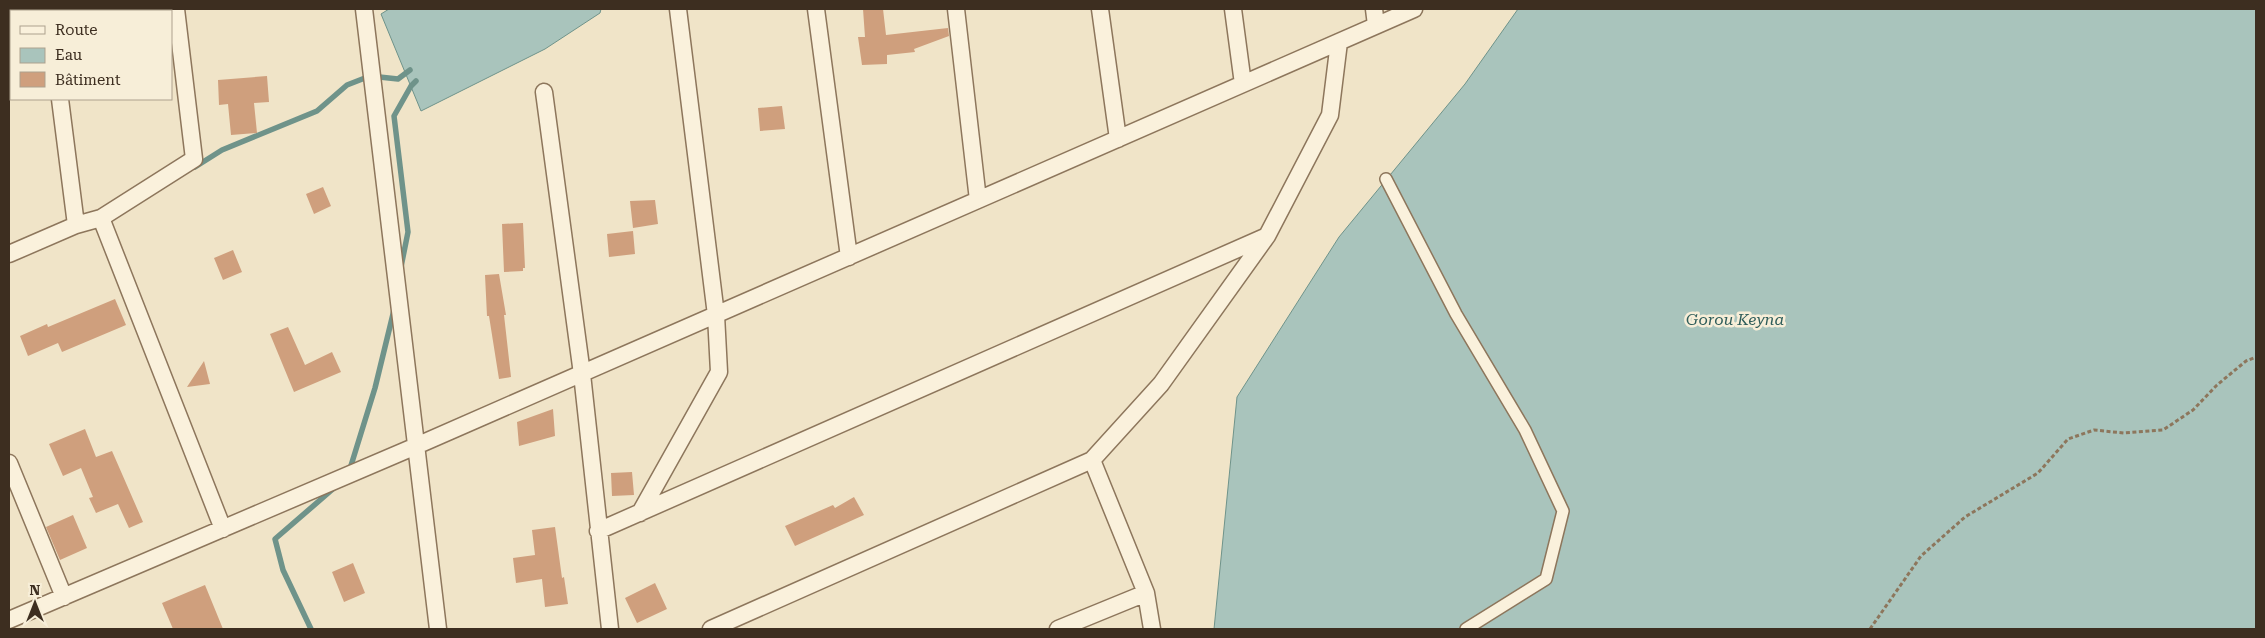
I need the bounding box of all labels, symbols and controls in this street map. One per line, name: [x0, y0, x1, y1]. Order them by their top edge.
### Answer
legend: [10, 10, 172, 100]
text: Route: [55, 21, 97, 39]
text: Eau: [55, 46, 83, 64]
text: Bâtiment: [55, 71, 121, 89]
water label: Gorou Keyna: [1686, 310, 1784, 329]
north arrow: [10, 578, 60, 628]
text: N: [30, 582, 41, 598]

